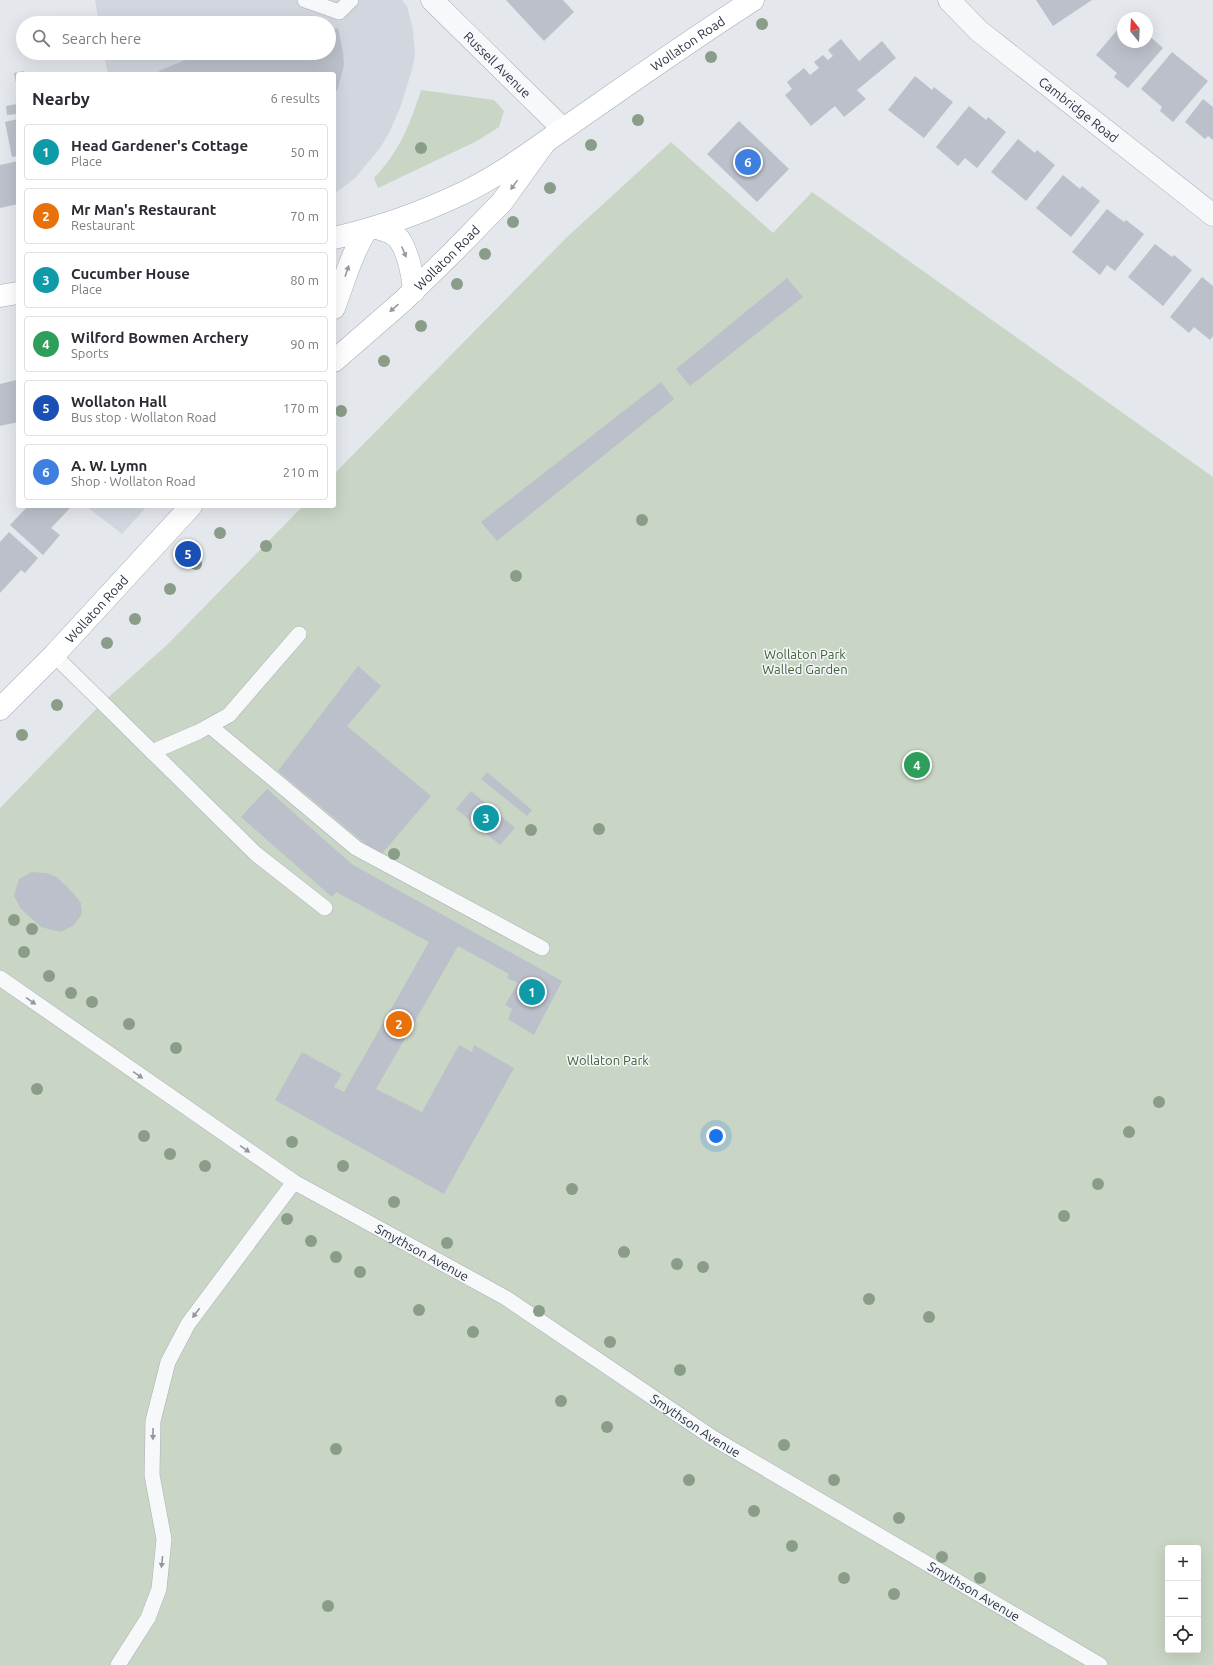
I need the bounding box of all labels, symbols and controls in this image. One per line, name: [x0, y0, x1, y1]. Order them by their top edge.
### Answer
north arrow: [1117, 12, 1153, 48]
street label: Wollaton Road: [648, 13, 727, 73]
search box: [16, 16, 336, 60]
icon: search: [30, 27, 52, 49]
street label: Russell Avenue: [461, 29, 534, 100]
text: Search here: [62, 30, 141, 47]
street label: Cambridge Road: [1036, 74, 1121, 145]
text: Nearby: [32, 89, 90, 108]
text: 6 results: [270, 91, 320, 105]
text: Head Gardener's Cottage: [71, 137, 248, 154]
text: 1: [42, 145, 50, 159]
text: 50 m: [290, 145, 319, 159]
pin: 6: [735, 147, 761, 177]
text: Place: [71, 154, 102, 168]
one-way arrow: [510, 180, 518, 191]
text: Mr Man's Restaurant: [71, 201, 216, 218]
text: 2: [42, 209, 50, 223]
text: 70 m: [290, 209, 319, 223]
text: Restaurant: [71, 218, 135, 232]
street label: Wollaton Road: [411, 222, 482, 293]
one-way arrow: [402, 246, 408, 258]
text: Cucumber House: [71, 265, 190, 282]
one-way arrow: [344, 265, 350, 277]
text: 3: [42, 273, 50, 287]
text: 80 m: [290, 273, 319, 287]
text: Place: [71, 282, 102, 296]
one-way arrow: [389, 304, 400, 313]
text: Wilford Bowmen Archery: [71, 329, 249, 346]
text: 4: [42, 337, 50, 351]
text: 90 m: [290, 337, 319, 351]
text: Sports: [71, 346, 109, 360]
text: Wollaton Hall: [71, 393, 167, 410]
text: 5: [42, 401, 50, 415]
text: 170 m: [283, 401, 319, 415]
text: Bus stop · Wollaton Road: [71, 410, 216, 424]
text: A. W. Lymn: [71, 457, 147, 474]
text: 6: [42, 465, 50, 479]
text: 210 m: [283, 465, 319, 479]
text: Shop · Wollaton Road: [71, 474, 196, 488]
pin: 5: [175, 539, 201, 569]
street label: Wollaton Road: [62, 572, 131, 645]
park label: Wollaton Park Walled Garden: [762, 647, 848, 676]
pin: 4: [904, 750, 930, 780]
pin: 3: [473, 803, 499, 833]
pin: 1: [519, 977, 545, 1007]
one-way arrow: [26, 997, 37, 1005]
pin: 2: [386, 1009, 412, 1039]
park label: Wollaton Park: [567, 1053, 649, 1067]
one-way arrow: [133, 1071, 144, 1079]
your location: [706, 1126, 726, 1146]
one-way arrow: [240, 1145, 251, 1153]
street label: Smythson Avenue: [373, 1221, 471, 1283]
one-way arrow: [192, 1308, 200, 1318]
street label: Smythson Avenue: [648, 1391, 743, 1460]
one-way arrow: [150, 1428, 156, 1441]
map controls: [1165, 1545, 1201, 1653]
button: +: [1165, 1545, 1201, 1581]
one-way arrow: [158, 1556, 165, 1568]
street label: Smythson Avenue: [925, 1559, 1023, 1624]
button: −: [1165, 1581, 1201, 1617]
button: locate: [1165, 1617, 1201, 1653]

